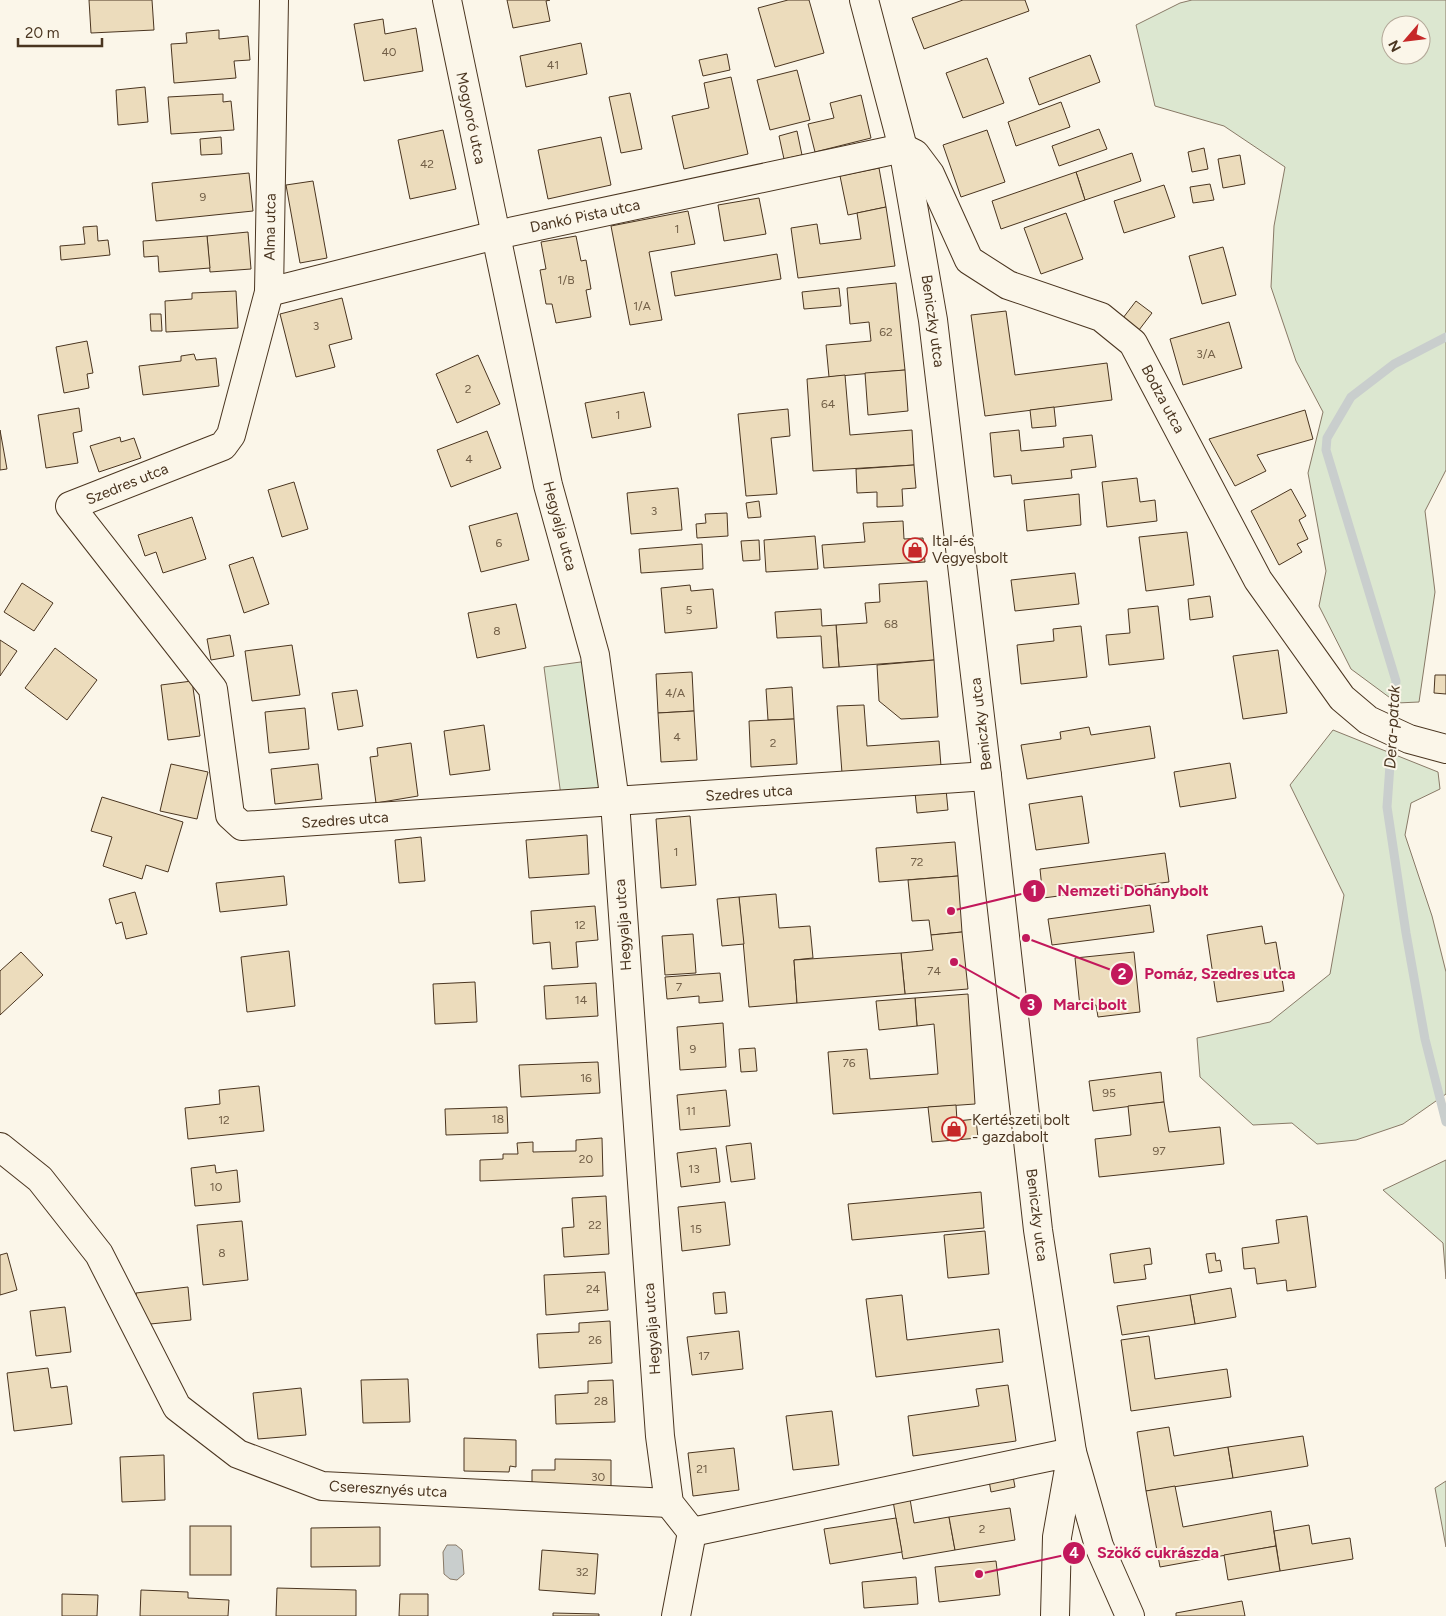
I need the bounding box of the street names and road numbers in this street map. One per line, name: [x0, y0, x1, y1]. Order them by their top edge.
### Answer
street label: Mogyoró utca: [452, 70, 490, 166]
street label: Alma utca: [260, 193, 280, 261]
street label: Dankó Pista utca: [528, 196, 642, 236]
street label: Beniczky utca: [918, 274, 948, 368]
street label: Bodza utca: [1137, 362, 1189, 436]
street label: Szedres utca: [83, 459, 171, 509]
street label: Hegyalja utca: [539, 479, 581, 573]
street label: Beniczky utca: [966, 677, 996, 771]
street label: Szedres utca: [705, 781, 793, 805]
street label: Szedres utca: [301, 808, 389, 832]
street label: Hegyalja utca: [611, 878, 635, 972]
street label: Beniczky utca: [1022, 1168, 1052, 1262]
street label: Hegyalja utca: [640, 1282, 664, 1376]
street label: Cseresznyés utca: [328, 1477, 448, 1501]

